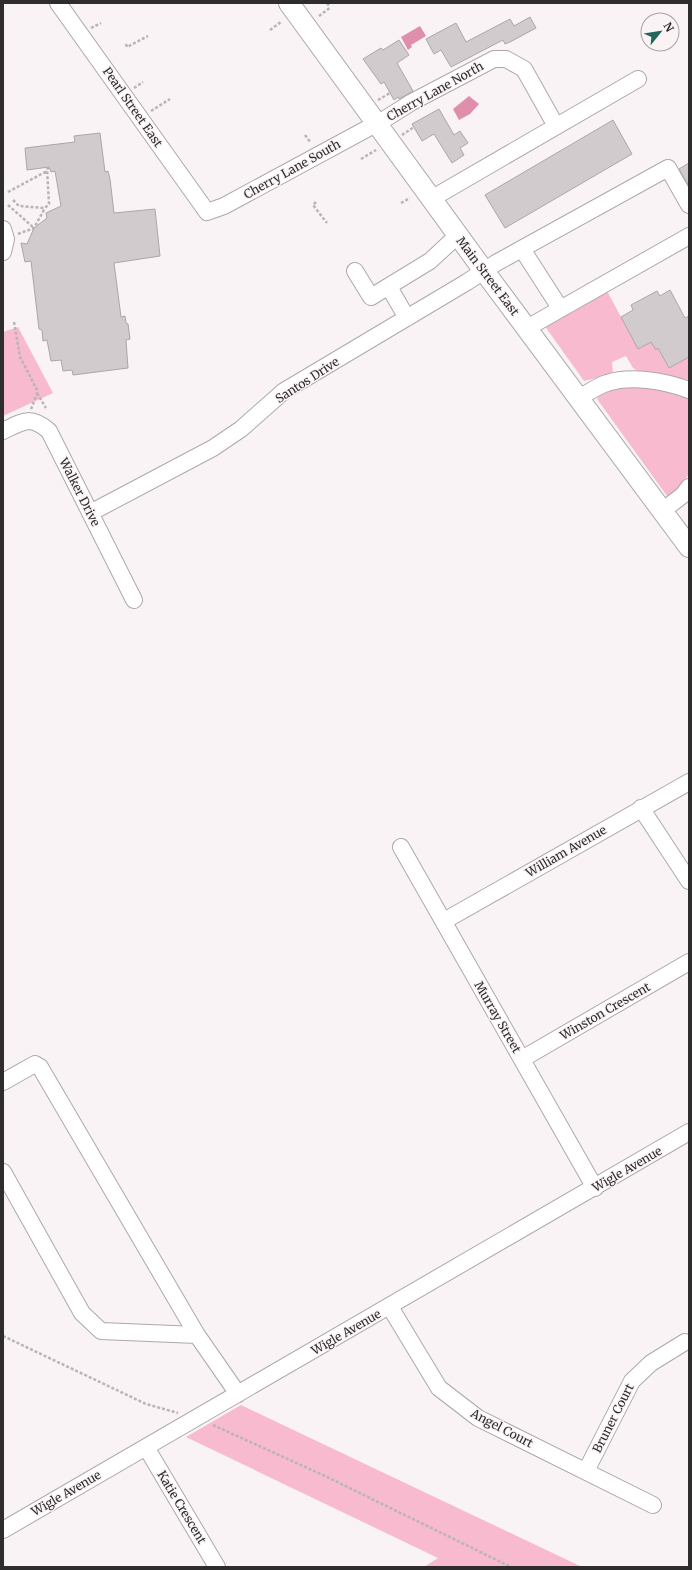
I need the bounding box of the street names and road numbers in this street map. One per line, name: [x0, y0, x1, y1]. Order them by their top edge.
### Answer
street label: Cherry Lane North: [384, 58, 486, 124]
street label: Pearl Street East: [100, 64, 166, 150]
street label: Cherry Lane South: [241, 136, 343, 202]
street label: Main Street East: [453, 233, 523, 319]
street label: Santos Drive: [272, 354, 342, 406]
street label: Walker Drive: [56, 454, 104, 529]
street label: William Avenue: [522, 822, 609, 881]
street label: Murray Street: [471, 979, 525, 1056]
street label: Winston Crescent: [556, 979, 653, 1043]
street label: Wigle Avenue: [589, 1143, 664, 1195]
street label: Wigle Avenue: [308, 1306, 383, 1358]
street label: Bruner Court: [589, 1381, 637, 1455]
street label: Angel Court: [467, 1405, 536, 1451]
street label: Wigle Avenue: [28, 1467, 103, 1519]
street label: Katie Crescent: [154, 1468, 210, 1546]

